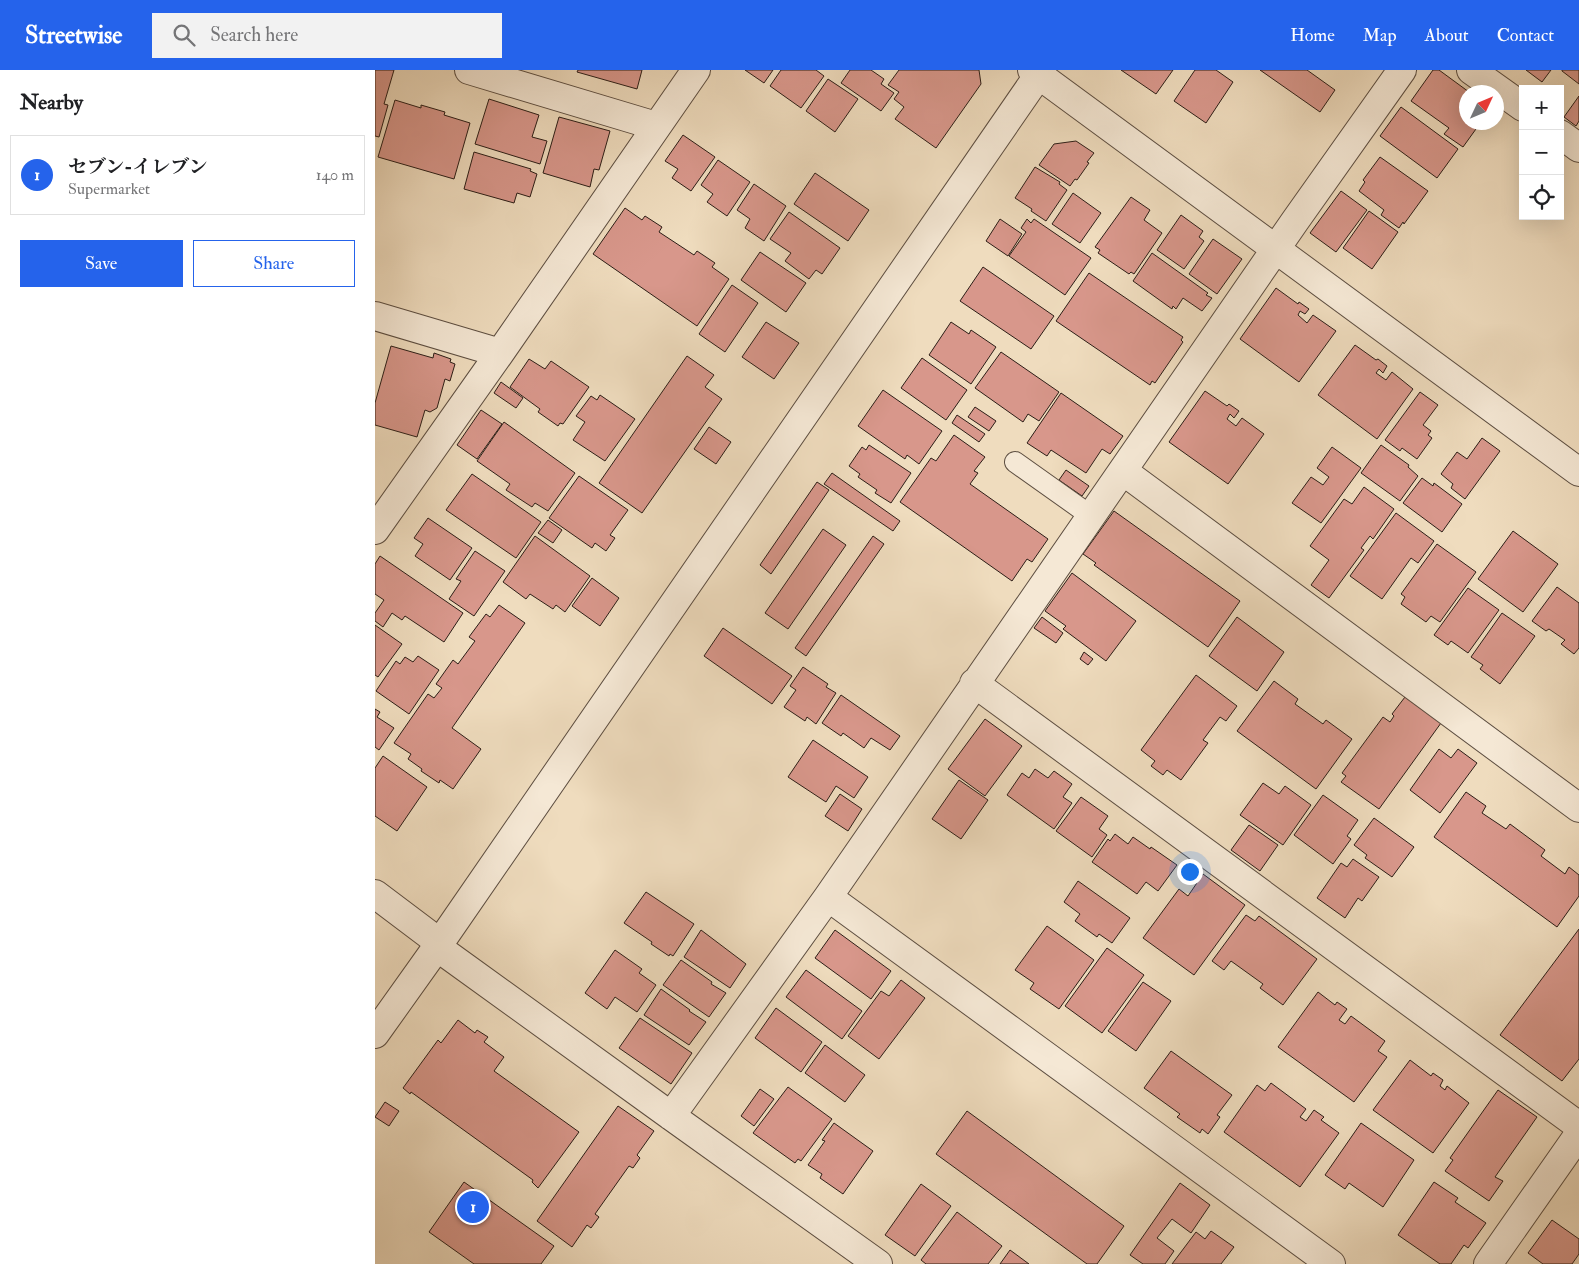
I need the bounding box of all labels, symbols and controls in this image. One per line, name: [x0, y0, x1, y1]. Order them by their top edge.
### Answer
search box: [152, 13, 502, 58]
text: Streetwise: [25, 20, 122, 51]
icon: search: [170, 21, 198, 49]
text: Search here: [210, 23, 298, 47]
text: Home: [1290, 24, 1335, 47]
text: Map: [1363, 24, 1397, 47]
text: About: [1425, 24, 1469, 47]
text: Contact: [1497, 24, 1554, 47]
north arrow: [1459, 85, 1504, 130]
map controls: [1519, 85, 1564, 220]
button: +: [1519, 85, 1564, 130]
text: Nearby: [20, 89, 83, 116]
button: −: [1519, 130, 1564, 175]
text: セブン-イレブン: [68, 155, 208, 179]
text: 1: [34, 165, 40, 185]
text: 140 m: [316, 165, 354, 185]
button: locate: [1519, 175, 1564, 220]
text: Supermarket: [68, 179, 150, 199]
button: Save: [20, 240, 183, 287]
button: Share: [193, 240, 355, 287]
your location: [1177, 859, 1203, 885]
pin: 1: [457, 1188, 489, 1226]

